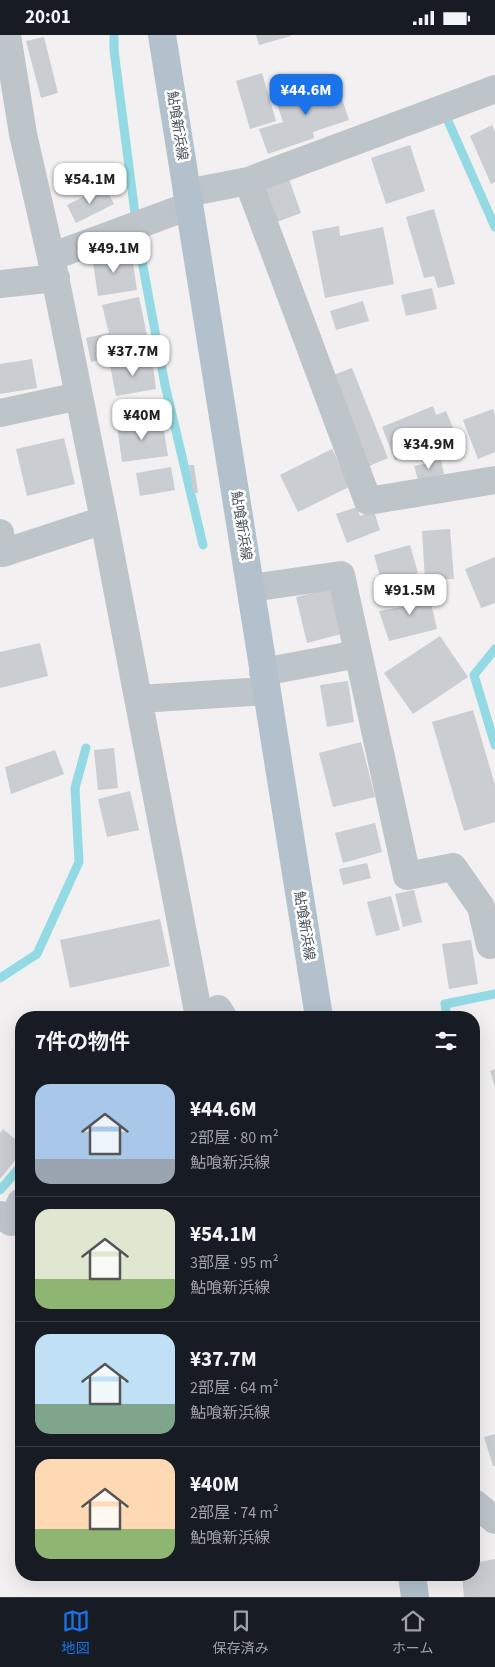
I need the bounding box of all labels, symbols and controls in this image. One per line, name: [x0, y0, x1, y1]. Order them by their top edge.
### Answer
text: 20:01: [25, 4, 71, 31]
pin: ¥44.6M: [265, 73, 347, 116]
text: ¥44.6M: [281, 79, 331, 101]
street label: 鮎喰新浜線: [162, 90, 192, 162]
pin: ¥54.1M: [49, 163, 131, 205]
text: ¥54.1M: [65, 168, 115, 190]
pin: ¥49.1M: [73, 231, 155, 274]
text: ¥49.1M: [89, 237, 139, 259]
pin: ¥37.7M: [92, 335, 174, 377]
text: ¥37.7M: [108, 340, 158, 362]
pin: ¥40M: [112, 399, 172, 441]
text: ¥40M: [123, 404, 161, 426]
pin: ¥34.9M: [388, 427, 470, 470]
text: ¥34.9M: [404, 433, 454, 455]
street label: 鮎喰新浜線: [226, 490, 256, 562]
pin: ¥91.5M: [369, 573, 451, 616]
text: ¥91.5M: [385, 579, 435, 601]
street label: 鮎喰新浜線: [289, 890, 319, 962]
text: 7件の物件: [35, 1027, 130, 1057]
icon: filters: [432, 1027, 460, 1055]
text: ¥44.6M: [190, 1094, 257, 1124]
icon: home: [75, 1104, 135, 1164]
text: 2部屋 · 80 m²: [190, 1127, 279, 1149]
text: 鮎喰新浜線: [190, 1152, 270, 1174]
text: ¥54.1M: [190, 1219, 257, 1249]
icon: home: [75, 1229, 135, 1289]
text: 3部屋 · 95 m²: [190, 1252, 279, 1274]
text: 鮎喰新浜線: [190, 1277, 270, 1299]
text: ¥37.7M: [190, 1344, 257, 1374]
icon: home: [75, 1354, 135, 1414]
text: 2部屋 · 64 m²: [190, 1377, 279, 1399]
text: 鮎喰新浜線: [190, 1402, 270, 1424]
text: ¥40M: [190, 1469, 239, 1499]
icon: home: [75, 1479, 135, 1539]
text: 2部屋 · 74 m²: [190, 1502, 279, 1524]
text: 鮎喰新浜線: [190, 1527, 270, 1549]
tab: 地図: [62, 1607, 90, 1659]
tab: 保存済み: [213, 1607, 269, 1659]
tab: ホーム: [392, 1607, 433, 1659]

